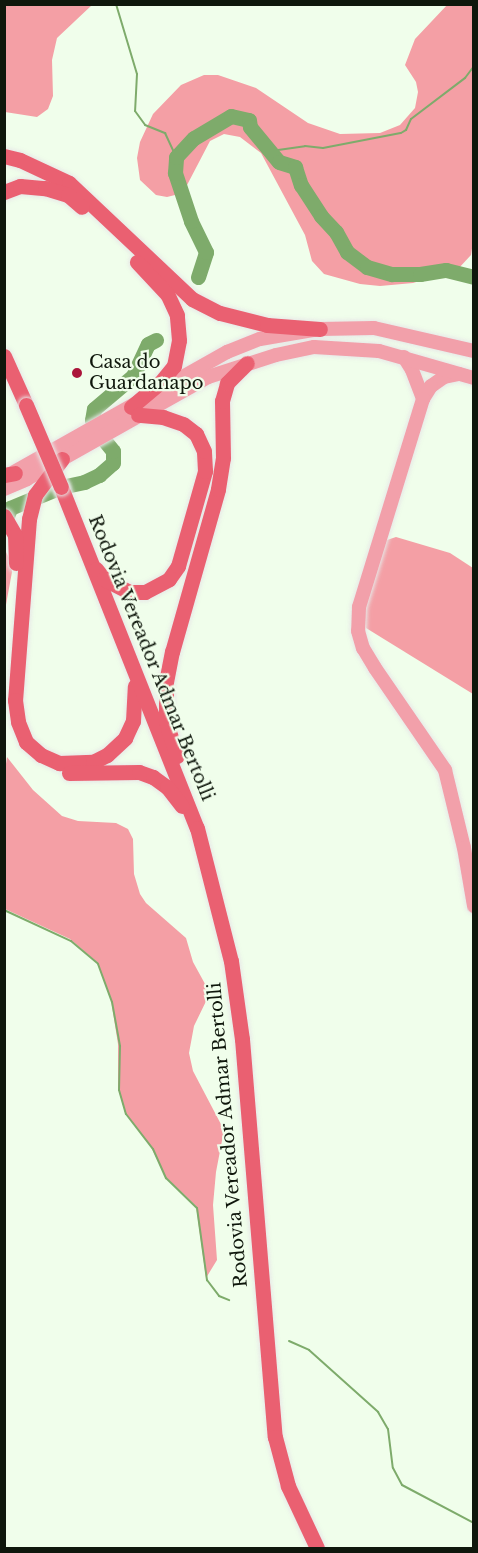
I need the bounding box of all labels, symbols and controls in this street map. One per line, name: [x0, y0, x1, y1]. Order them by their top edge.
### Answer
place label: Casa do Guardanapo: [89, 352, 204, 394]
marker: Casa do Guardanapo: [70, 366, 84, 380]
street label: Rodovia Vereador Admar Bertolli: [83, 511, 219, 805]
street label: Rodovia Vereador Admar Bertolli: [204, 980, 252, 1290]

